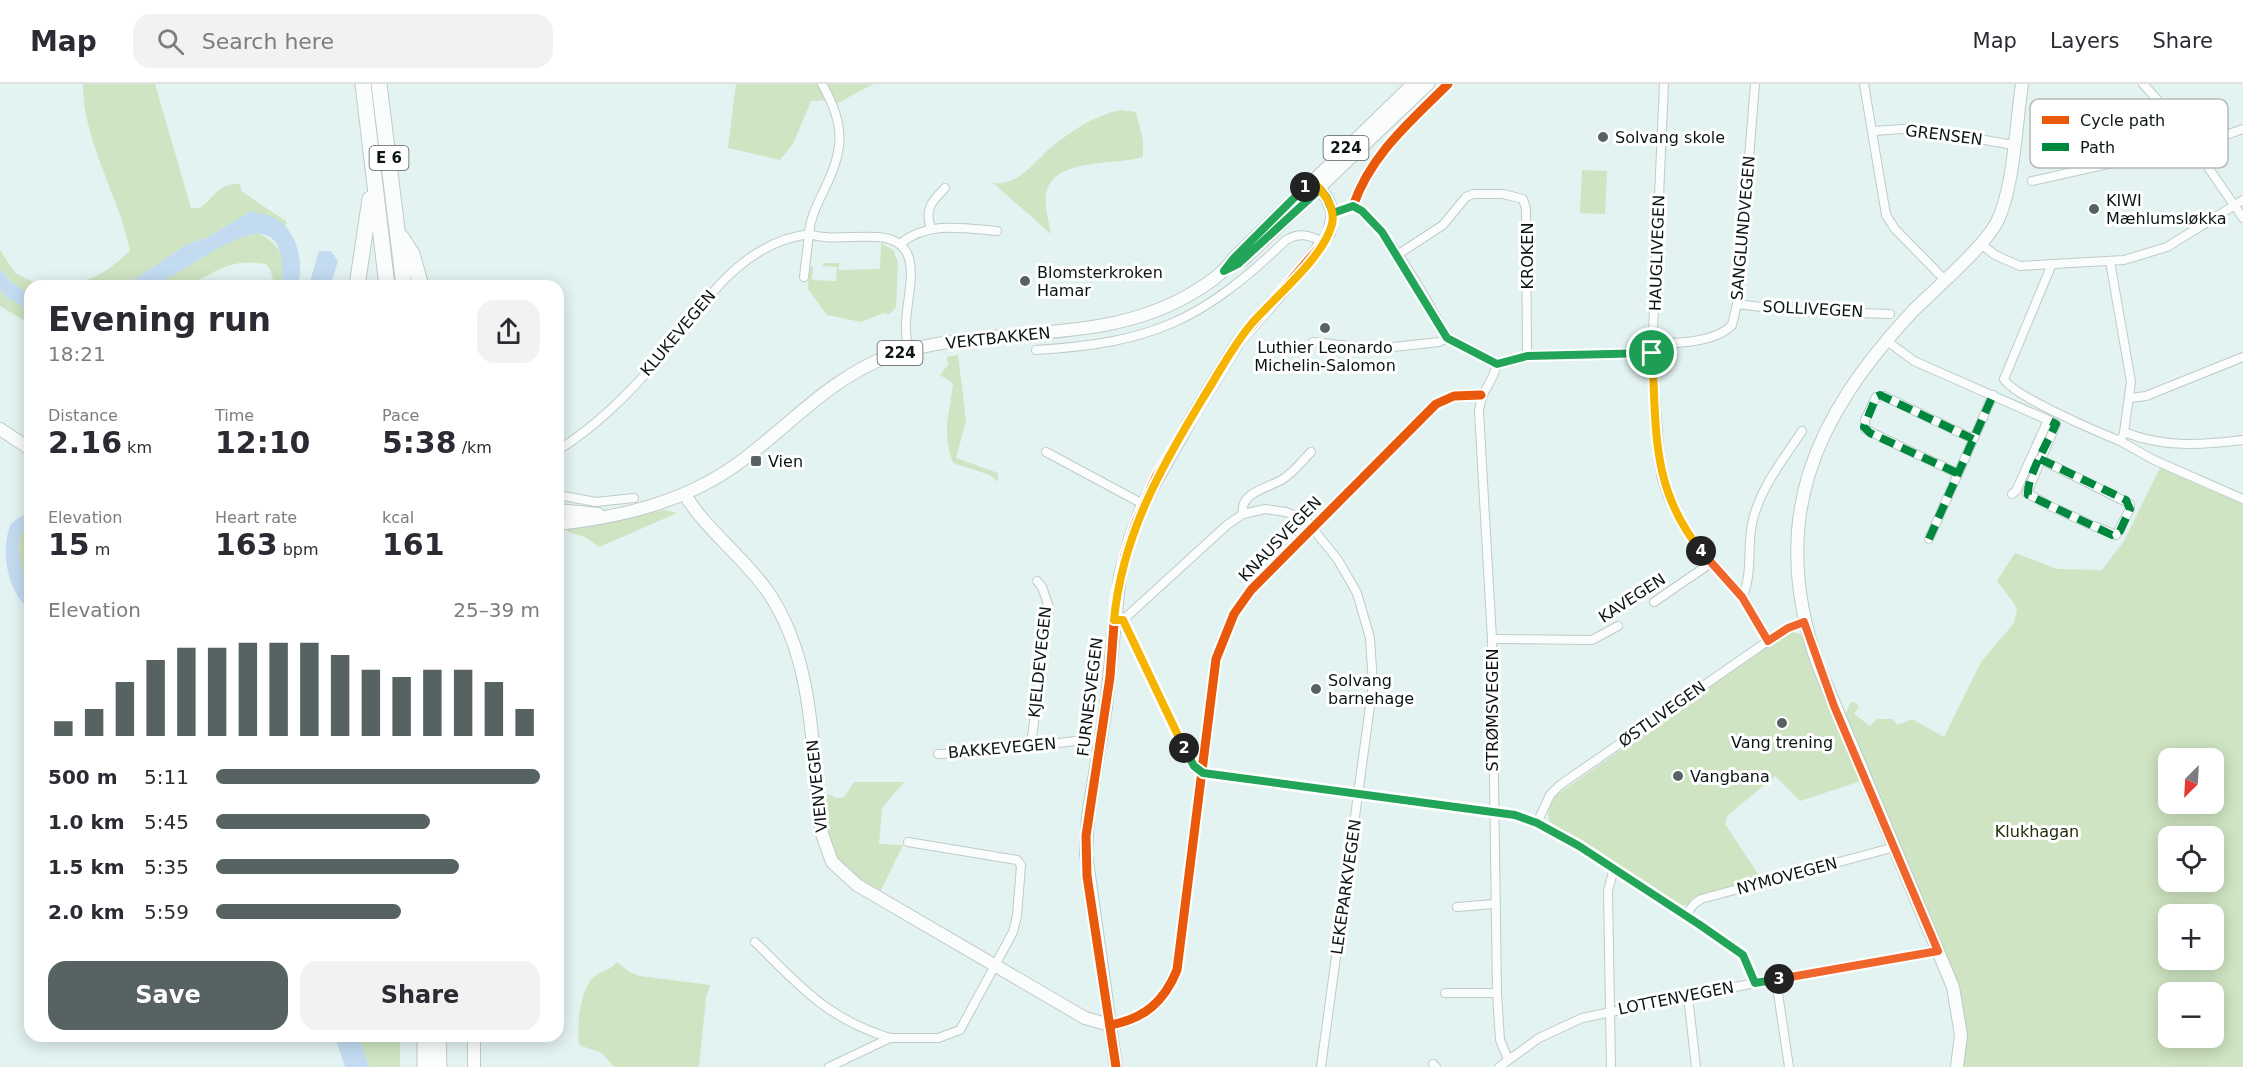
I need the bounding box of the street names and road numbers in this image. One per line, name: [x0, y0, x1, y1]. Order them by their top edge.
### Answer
street label: GRENSEN: [1904, 121, 1984, 149]
road number: 224: [1324, 136, 1368, 160]
road number: E 6: [370, 146, 408, 170]
street label: SANGLUNDVEGEN: [1727, 155, 1759, 301]
street label: HAUGLIVEGEN: [1645, 195, 1669, 311]
street label: KROKEN: [1518, 223, 1537, 289]
street label: KLUKEVEGEN: [637, 286, 719, 380]
street label: SOLLIVEGEN: [1762, 297, 1864, 321]
street label: VEKTBAKKEN: [945, 323, 1051, 353]
road number: 224: [878, 341, 922, 365]
street label: KNAUSVEGEN: [1235, 493, 1325, 585]
street label: KAVEGEN: [1595, 569, 1669, 627]
street label: KJELDEVEGEN: [1025, 605, 1055, 719]
street label: FURNESVEGEN: [1073, 636, 1107, 758]
street label: STRØMSVEGEN: [1483, 648, 1502, 772]
street label: ØSTLIVEGEN: [1615, 677, 1709, 751]
street label: BAKKEVEGEN: [947, 734, 1057, 762]
street label: VIENVEGEN: [803, 739, 831, 833]
street label: LEKEPARKVEGEN: [1327, 818, 1365, 956]
street label: NYMOVEGEN: [1735, 853, 1839, 899]
street label: LOTTENVEGEN: [1616, 977, 1736, 1019]

